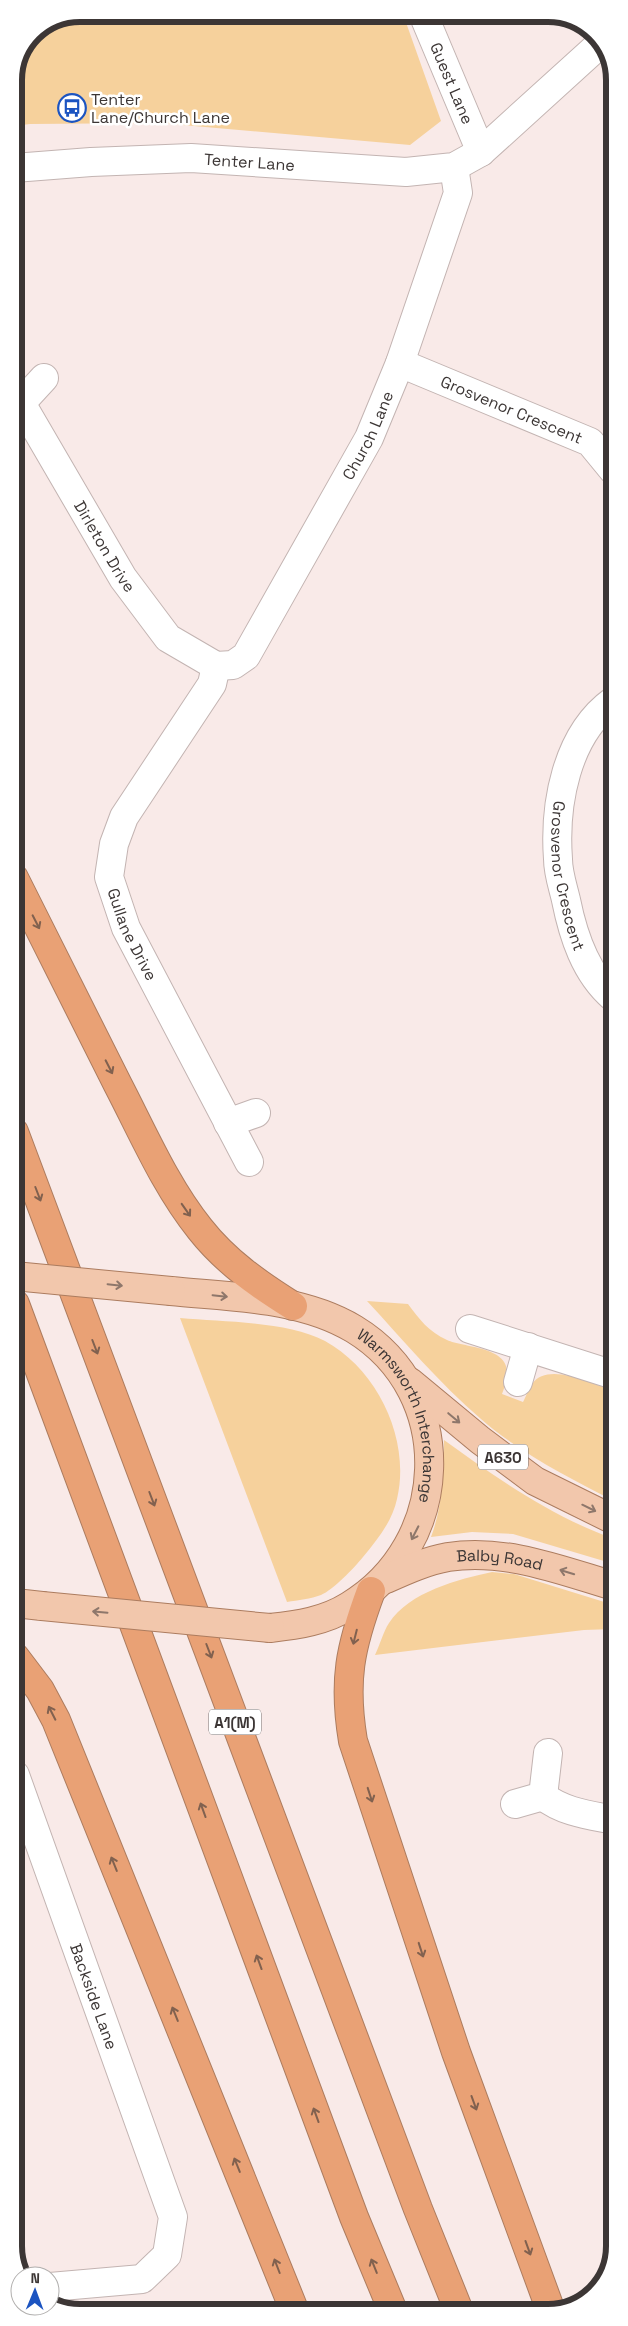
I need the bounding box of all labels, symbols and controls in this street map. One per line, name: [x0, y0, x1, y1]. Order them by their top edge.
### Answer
street label: Guest Lane: [426, 39, 479, 127]
place label: Tenter Lane/Church Lane: [91, 89, 230, 128]
bus stop icon: Tenter Lane/Church Lane: [57, 93, 87, 123]
street label: Tenter Lane: [204, 148, 296, 175]
street label: Grosvenor Crescent: [438, 371, 586, 448]
street label: Church Lane: [337, 388, 398, 483]
street label: Dirleton Drive: [70, 497, 140, 596]
street label: Grosvenor Crescent: [547, 800, 590, 954]
street label: Gullane Drive: [103, 885, 162, 984]
one-way arrow: [32, 914, 41, 929]
one-way arrow: [105, 1059, 114, 1074]
one-way arrow: [34, 1186, 43, 1202]
one-way arrow: [181, 1203, 192, 1216]
one-way arrow: [107, 1281, 123, 1290]
one-way arrow: [211, 1291, 227, 1301]
street label: Warmsworth Interchange: [353, 1324, 440, 1505]
one-way arrow: [91, 1339, 100, 1354]
one-way arrow: [447, 1413, 460, 1424]
road number: A630: [478, 1444, 528, 1470]
one-way arrow: [147, 1491, 157, 1506]
one-way arrow: [581, 1503, 596, 1513]
one-way arrow: [410, 1525, 419, 1540]
street label: Balby Road: [456, 1544, 545, 1575]
one-way arrow: [560, 1567, 576, 1576]
one-way arrow: [92, 1607, 108, 1616]
one-way arrow: [350, 1628, 359, 1644]
one-way arrow: [204, 1643, 214, 1658]
one-way arrow: [47, 1706, 57, 1721]
road number: A1(M): [209, 1710, 261, 1734]
one-way arrow: [366, 1787, 376, 1803]
one-way arrow: [198, 1803, 207, 1818]
one-way arrow: [109, 1856, 118, 1871]
street label: Backside Lane: [66, 1940, 123, 2052]
one-way arrow: [417, 1941, 427, 1957]
one-way arrow: [254, 1955, 263, 1970]
one-way arrow: [170, 2007, 180, 2022]
one-way arrow: [470, 2095, 479, 2111]
one-way arrow: [311, 2107, 320, 2123]
one-way arrow: [231, 2158, 241, 2173]
one-way arrow: [524, 2240, 533, 2255]
one-way arrow: [272, 2259, 281, 2274]
one-way arrow: [369, 2259, 379, 2274]
north arrow: [10, 2266, 60, 2316]
text: N: [30, 2269, 40, 2287]

